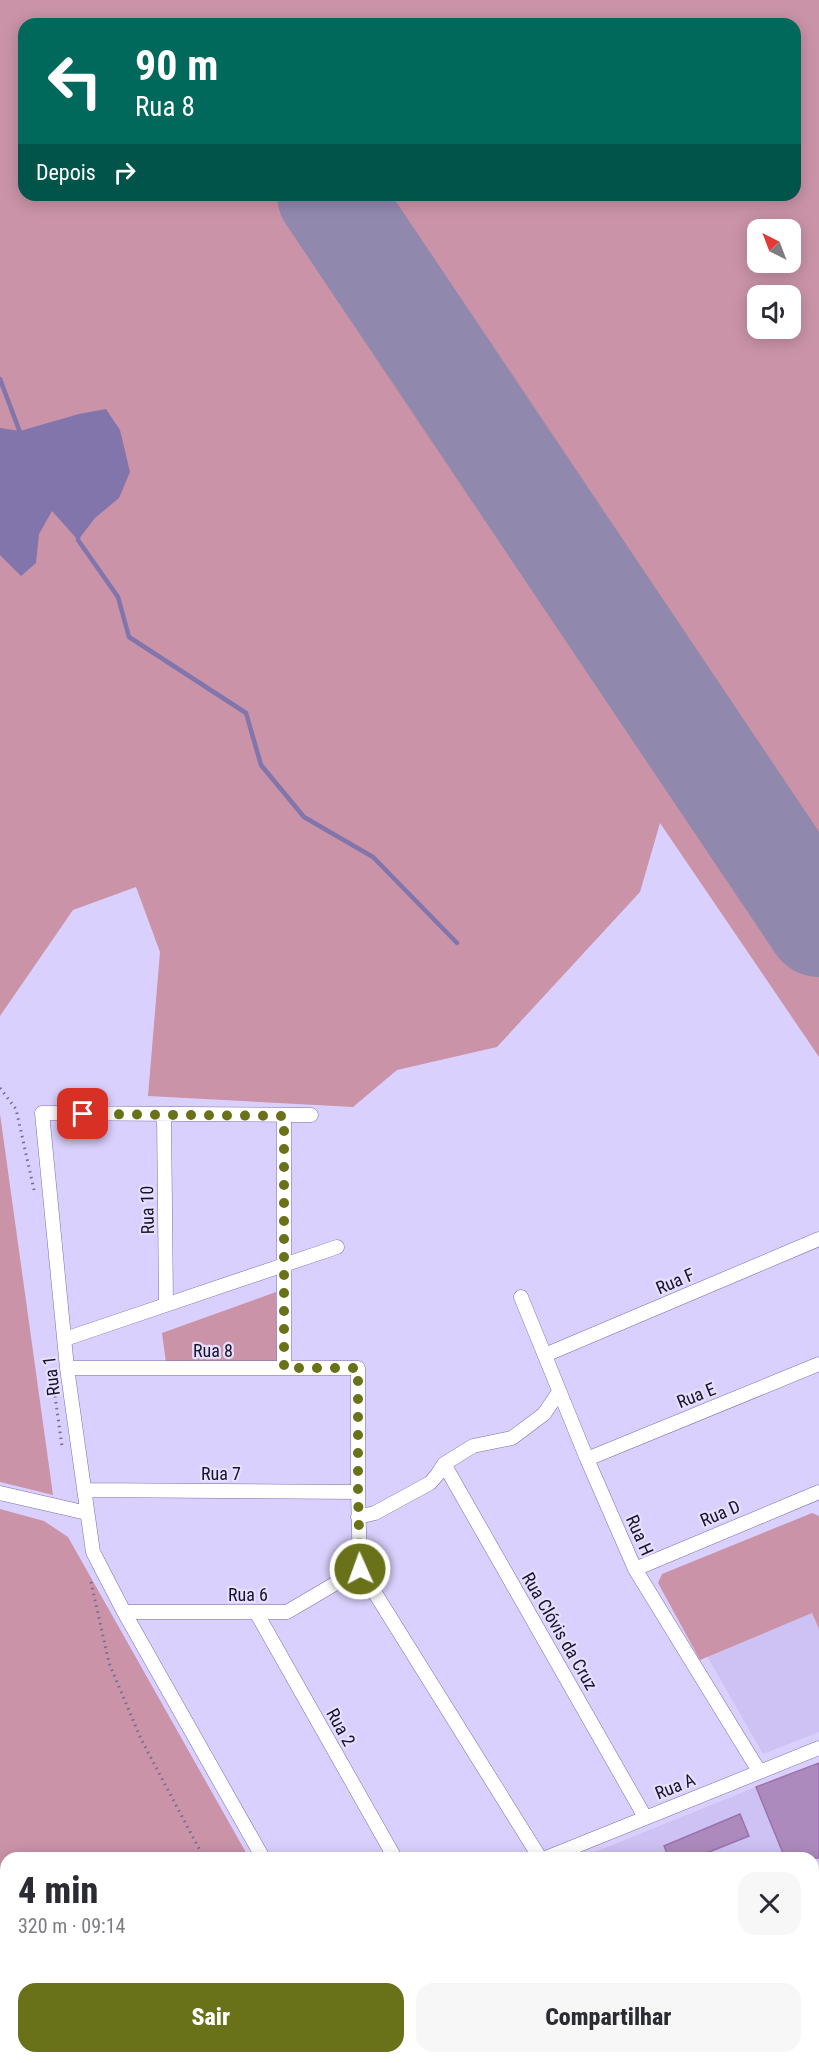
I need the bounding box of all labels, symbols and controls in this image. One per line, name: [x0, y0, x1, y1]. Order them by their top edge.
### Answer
text: 90 m: [135, 41, 218, 90]
icon: left: [36, 42, 114, 120]
text: Rua 8: [135, 91, 195, 123]
icon: right: [108, 156, 141, 189]
text: Depois: [36, 160, 96, 185]
north arrow: [747, 219, 801, 273]
map controls: [747, 219, 801, 339]
button: sound: [747, 285, 801, 339]
pin: [57, 1088, 108, 1139]
icon: arrive: [66, 1097, 99, 1130]
street label: Rua 10: [136, 1185, 158, 1235]
street label: Rua F: [653, 1263, 698, 1298]
street label: Rua 8: [193, 1340, 233, 1361]
street label: Rua 1: [38, 1355, 64, 1397]
street label: Rua E: [674, 1378, 718, 1412]
street label: Rua 7: [201, 1463, 241, 1484]
street label: Rua D: [697, 1495, 743, 1531]
street label: Rua H: [622, 1511, 658, 1559]
position arrow: [328, 1537, 392, 1601]
street label: Rua Clóvis da Cruz: [518, 1568, 602, 1694]
street label: Rua 6: [228, 1584, 268, 1605]
street label: Rua 2: [322, 1704, 360, 1750]
street label: Rua A: [652, 1768, 699, 1803]
text: 4 min: [18, 1870, 98, 1912]
button: close: [738, 1872, 801, 1935]
text: 320 m · 09:14: [18, 1914, 125, 1938]
button: Sair: [18, 1983, 404, 2052]
button: Compartilhar: [416, 1983, 801, 2052]

